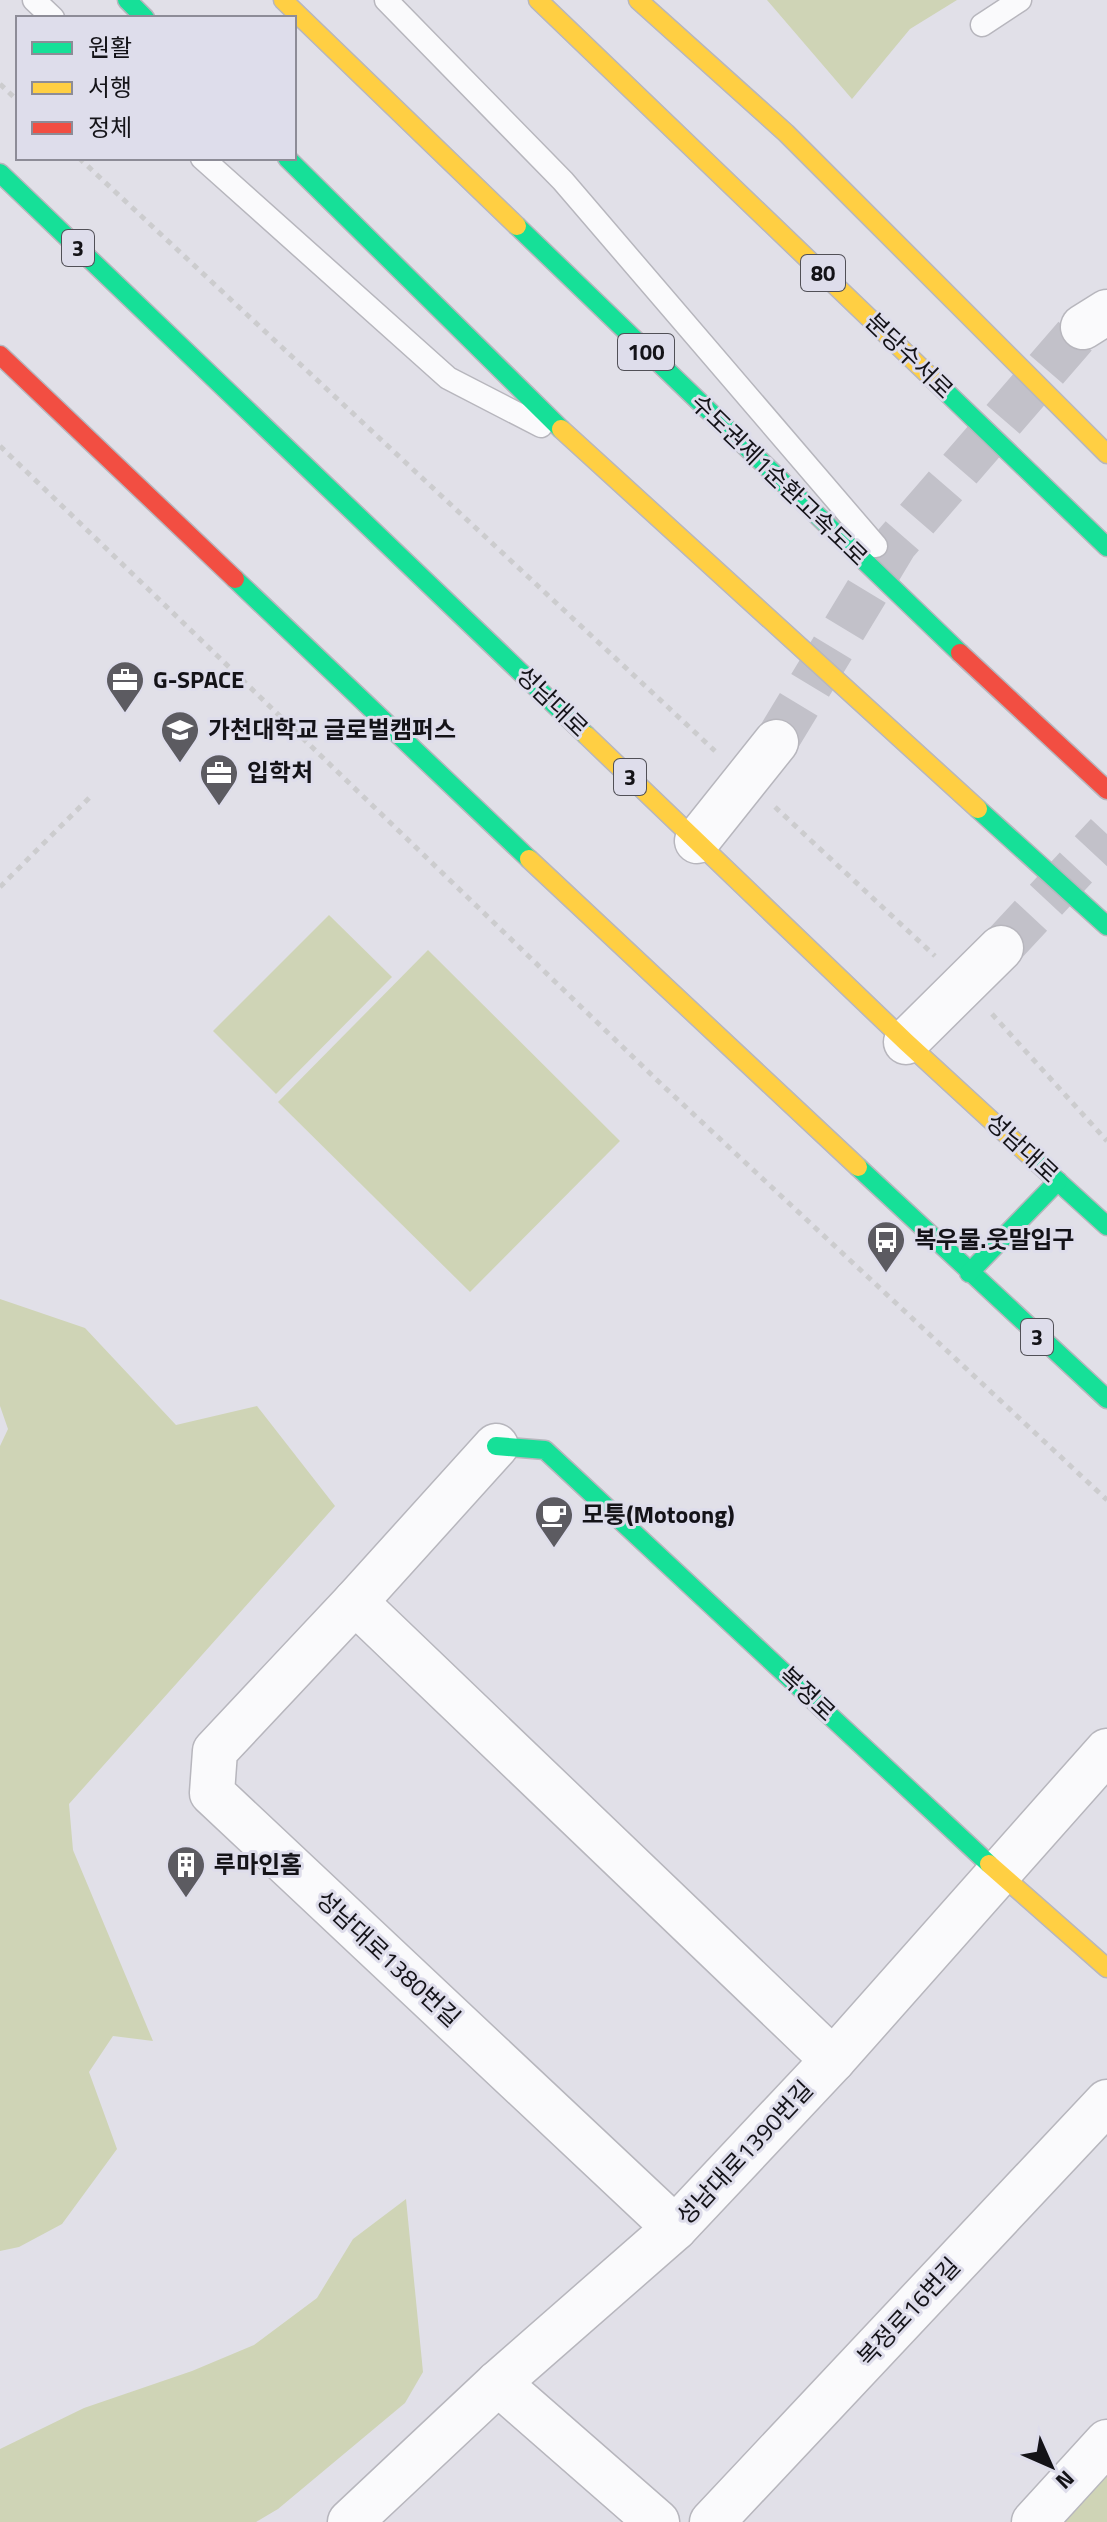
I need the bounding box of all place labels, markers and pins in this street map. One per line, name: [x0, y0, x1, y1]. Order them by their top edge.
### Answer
office icon: G-SPACE: [104, 659, 146, 714]
place label: G-SPACE: [153, 661, 244, 697]
school or university icon: 가천대학교 글로벌캠퍼스: [159, 709, 201, 764]
place label: 가천대학교 글로벌캠퍼스: [208, 711, 456, 747]
office icon: 입학처: [198, 752, 240, 807]
place label: 입학처: [247, 754, 313, 790]
bus stop icon: 복우물.웃말입구: [865, 1219, 907, 1274]
place label: 복우물.웃말입구: [914, 1221, 1075, 1257]
cafe icon: 모퉁(Motoong): [533, 1494, 575, 1549]
place label: 모퉁(Motoong): [582, 1496, 735, 1532]
building icon: 루마인홈: [165, 1844, 207, 1899]
place label: 루마인홈: [214, 1846, 302, 1882]

